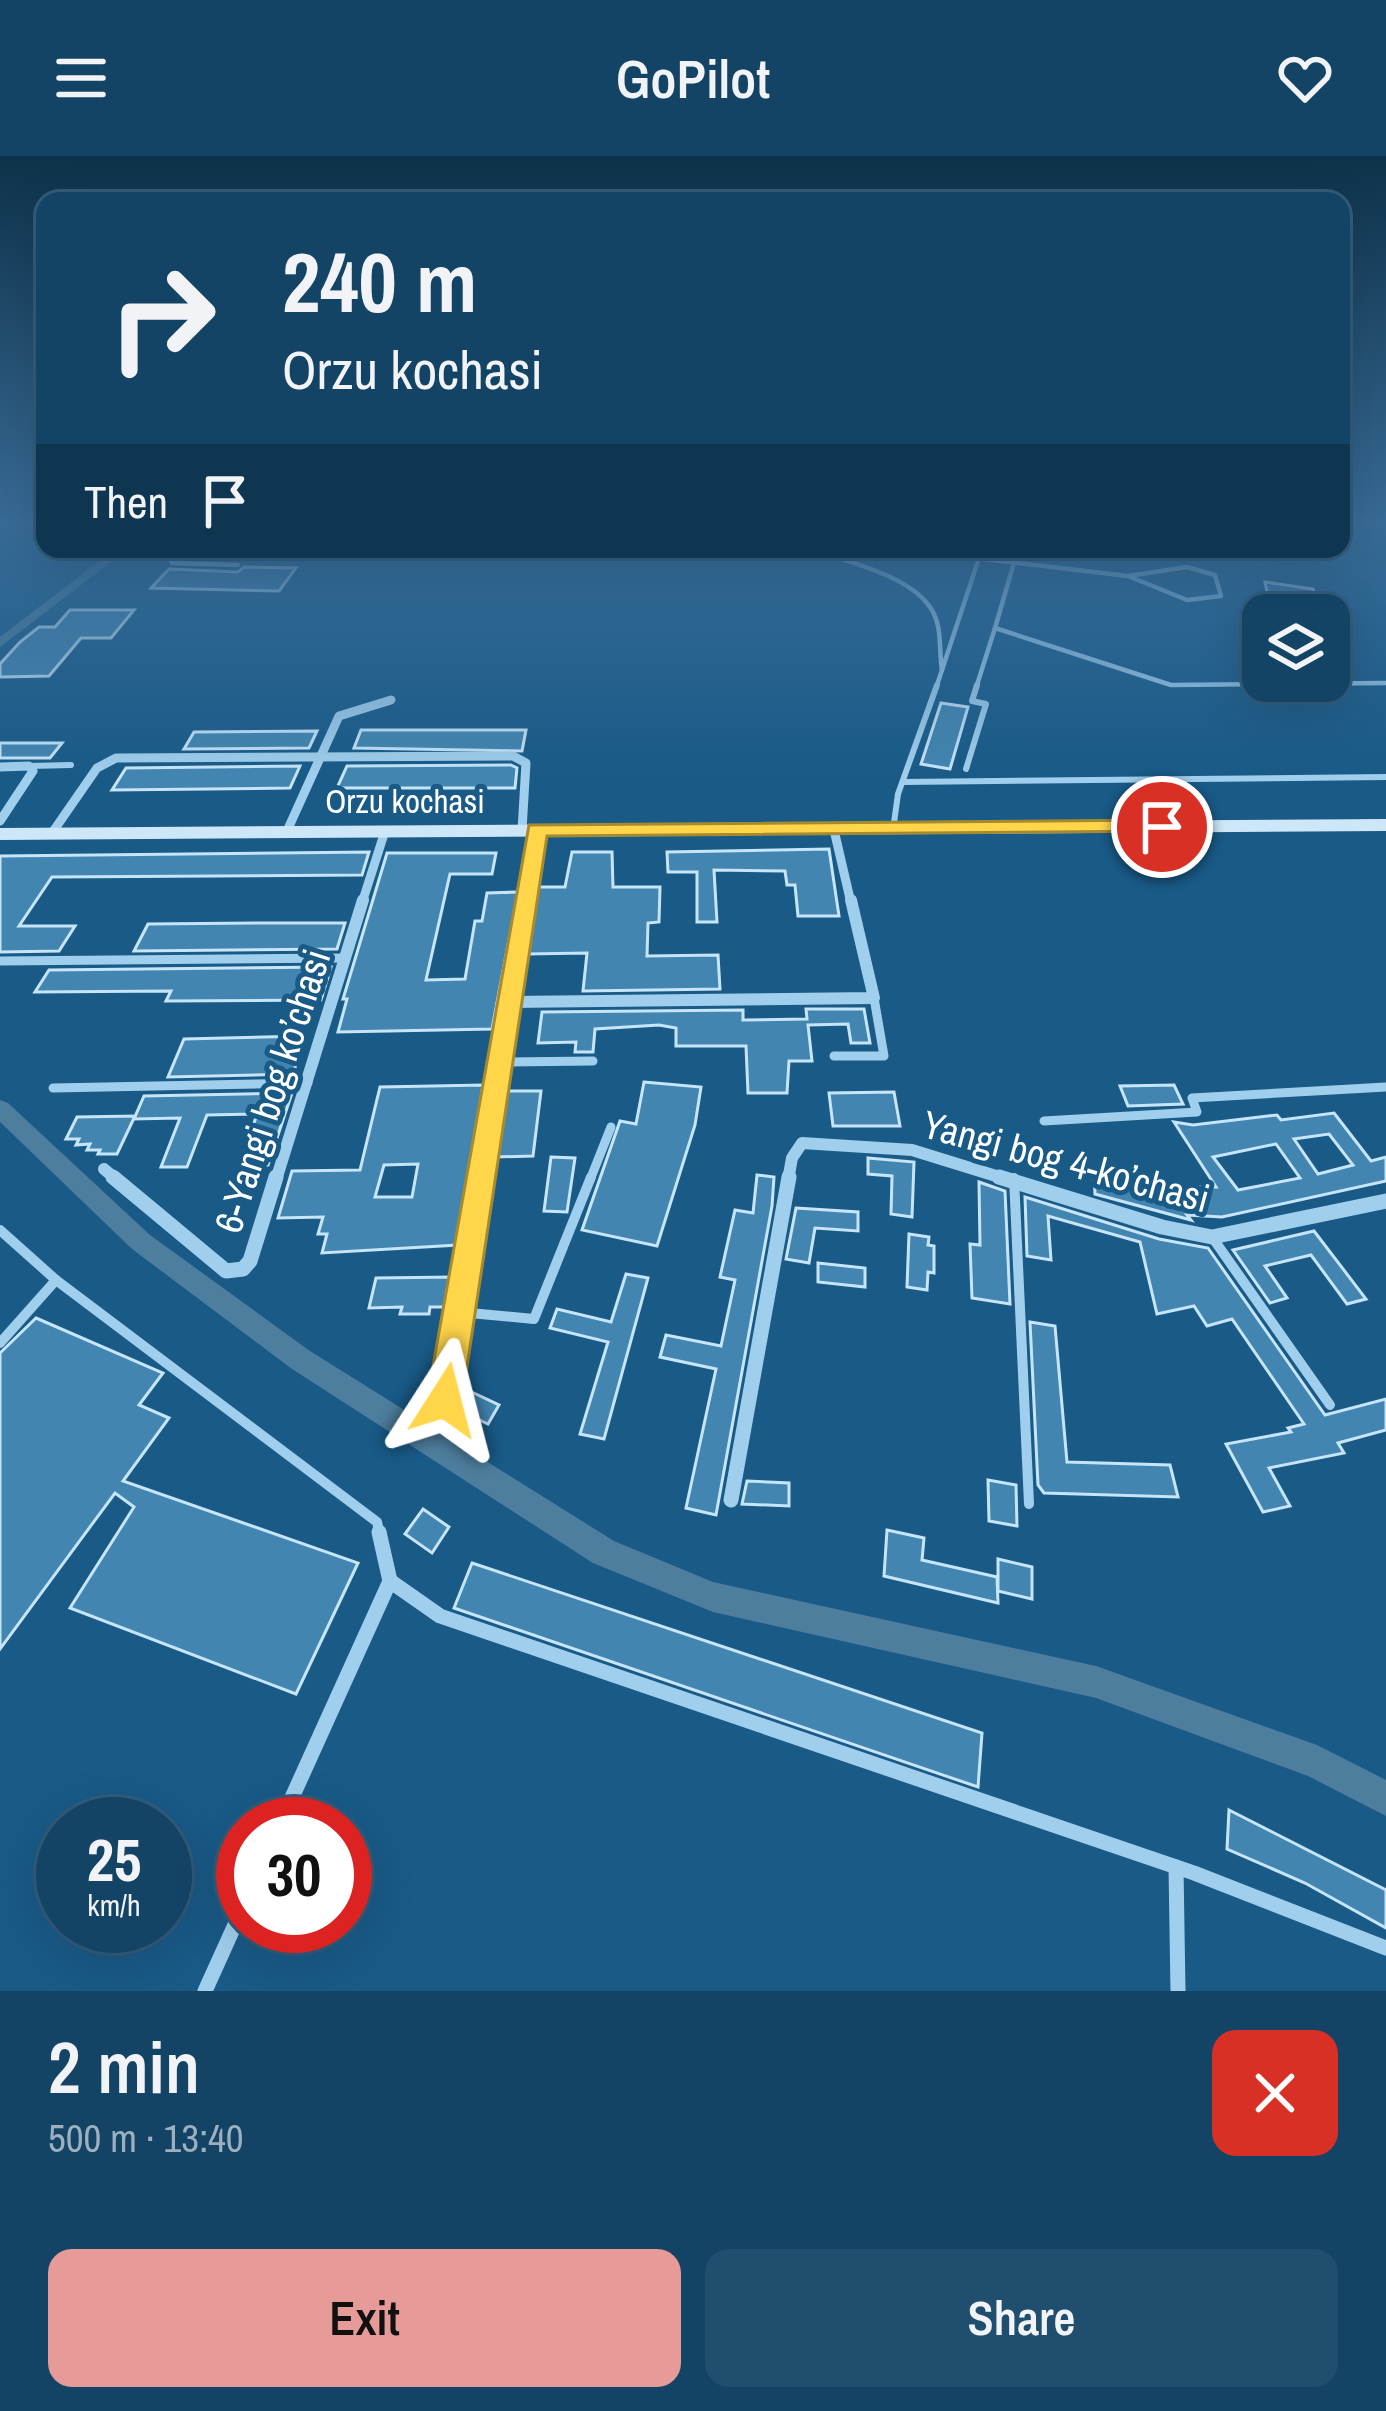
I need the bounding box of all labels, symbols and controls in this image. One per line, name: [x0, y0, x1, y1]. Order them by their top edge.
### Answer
text: GoPilot: [616, 42, 770, 115]
icon: menu: [48, 45, 114, 111]
icon: heart: [1272, 45, 1338, 111]
text: 240 m: [282, 225, 477, 338]
icon: right: [84, 240, 240, 396]
text: Orzu kochasi: [282, 333, 543, 406]
icon: arrive: [192, 468, 258, 534]
text: Then: [84, 471, 168, 532]
map controls: [1242, 594, 1350, 702]
button: layers: [1242, 594, 1350, 702]
pin: [1111, 776, 1213, 878]
street label: Orzu kochasi: [325, 779, 485, 823]
icon: arrive: [1129, 794, 1195, 860]
street label: 6-Yangi bog koʼchasi: [202, 943, 342, 1239]
street label: Yangi bog 4-koʼchasi: [917, 1098, 1215, 1224]
position arrow: [382, 1337, 508, 1463]
speed limit sign: 30: [216, 1797, 372, 1953]
text: 25: [87, 1819, 141, 1900]
text: km/h: [87, 1885, 141, 1925]
text: 2 min: [48, 2018, 200, 2115]
button: close: [1212, 2030, 1338, 2156]
text: 500 m · 13:40: [48, 2112, 244, 2164]
button: Exit: [48, 2249, 681, 2387]
button: Share: [705, 2249, 1338, 2387]

